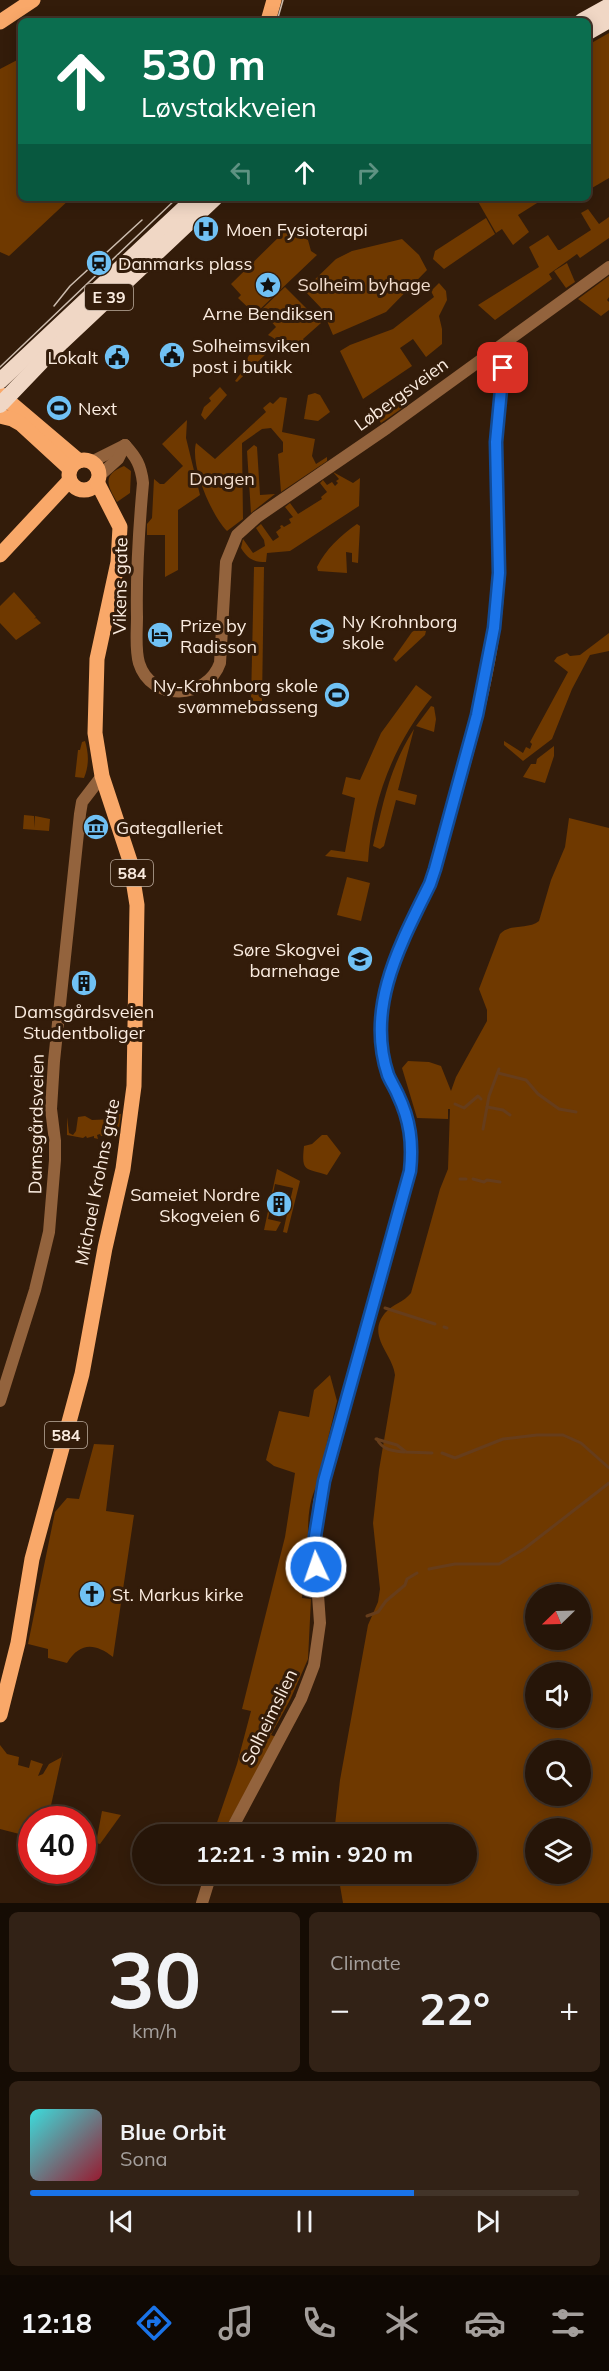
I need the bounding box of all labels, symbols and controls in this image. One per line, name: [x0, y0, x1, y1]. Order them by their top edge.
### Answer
text: 530 m: [141, 38, 266, 91]
icon: ahead: [42, 42, 120, 120]
text: Løvstakkveien: [141, 90, 317, 124]
icon: left: [225, 156, 258, 189]
icon: ahead: [288, 156, 321, 189]
icon: right: [351, 156, 384, 189]
hospital icon: Moen Fysioterapi: [191, 214, 221, 244]
place label: Moen Fysioterapi: [226, 218, 368, 241]
station icon: Danmarks plass: [84, 248, 114, 278]
place label: Danmarks plass: [118, 252, 252, 275]
place icon: Arne Bendiksen: [253, 270, 283, 300]
park label: Solheim byhage: [297, 273, 431, 296]
road number: E 39: [85, 284, 133, 310]
place label: Arne Bendiksen: [203, 302, 333, 325]
place label: Solheimsviken post i butikk: [192, 334, 310, 378]
public building icon: Solheimsviken post i butikk: [157, 340, 187, 370]
public building icon: Lokalt: [102, 342, 132, 372]
pin: [477, 342, 528, 393]
place label: Lokalt: [47, 346, 98, 369]
icon: arrive: [486, 351, 519, 384]
street label: Løbergsveien: [350, 352, 452, 436]
sports icon: Next: [44, 393, 74, 423]
place label: Next: [78, 397, 117, 420]
park label: Dongen: [189, 467, 255, 490]
street label: Vikens gate: [108, 537, 132, 635]
place label: Ny Krohnborg skole: [342, 610, 457, 654]
place label: Prize by Radisson: [180, 614, 257, 658]
school or university icon: Ny Krohnborg skole: [307, 616, 337, 646]
hotel icon: Prize by Radisson: [145, 620, 175, 650]
place label: Ny-Krohnborg skole svømmebasseng: [153, 674, 318, 718]
sports icon: Ny-Krohnborg skole svømmebasseng: [322, 680, 352, 710]
museum icon: Gategalleriet: [81, 812, 111, 842]
place label: Gategalleriet: [116, 816, 223, 839]
road number: 584: [111, 860, 153, 886]
place label: Søre Skogvei barnehage: [233, 938, 340, 982]
school or university icon: Søre Skogvei barnehage: [345, 944, 375, 974]
building icon: Damsgårdsveien Studentboliger: [69, 968, 99, 998]
place label: Damsgårdsveien Studentboliger: [14, 1000, 154, 1044]
street label: Damsgårdsveien: [23, 1054, 49, 1194]
street label: Michael Krohns gate: [70, 1097, 124, 1267]
place label: Sameiet Nordre Skogveien 6: [130, 1183, 260, 1227]
building icon: Sameiet Nordre Skogveien 6: [264, 1189, 294, 1219]
road number: 584: [45, 1422, 87, 1448]
position arrow: [284, 1535, 348, 1599]
church icon: St. Markus kirke: [77, 1579, 107, 1609]
place label: St. Markus kirke: [112, 1583, 244, 1606]
north arrow: [525, 1584, 591, 1650]
map controls: [525, 1584, 591, 1884]
button: sound: [525, 1662, 591, 1728]
street label: Solheimslien: [236, 1665, 302, 1769]
button: search: [525, 1740, 591, 1806]
speed limit sign: 40: [18, 1806, 96, 1884]
button: layers: [525, 1818, 591, 1884]
text: 12:21 · 3 min · 920 m: [196, 1840, 413, 1868]
text: 30: [108, 1930, 201, 2028]
text: Climate: [330, 1950, 401, 1975]
text: 22°: [419, 1980, 490, 2036]
text: −: [330, 1988, 350, 2029]
text: +: [559, 1988, 579, 2029]
text: km/h: [132, 2018, 177, 2043]
text: Blue Orbit: [120, 2118, 226, 2146]
text: Sona: [120, 2146, 168, 2171]
icon: previous: [105, 2205, 138, 2238]
icon: pause: [288, 2205, 321, 2238]
icon: next: [471, 2205, 504, 2238]
icon: directions: [133, 2302, 175, 2344]
icon: music: [215, 2302, 257, 2344]
icon: phone: [298, 2302, 340, 2344]
icon: climate: [381, 2302, 423, 2344]
icon: car: [464, 2302, 506, 2344]
icon: filters: [547, 2302, 589, 2344]
text: 12:18: [20, 2306, 92, 2340]

